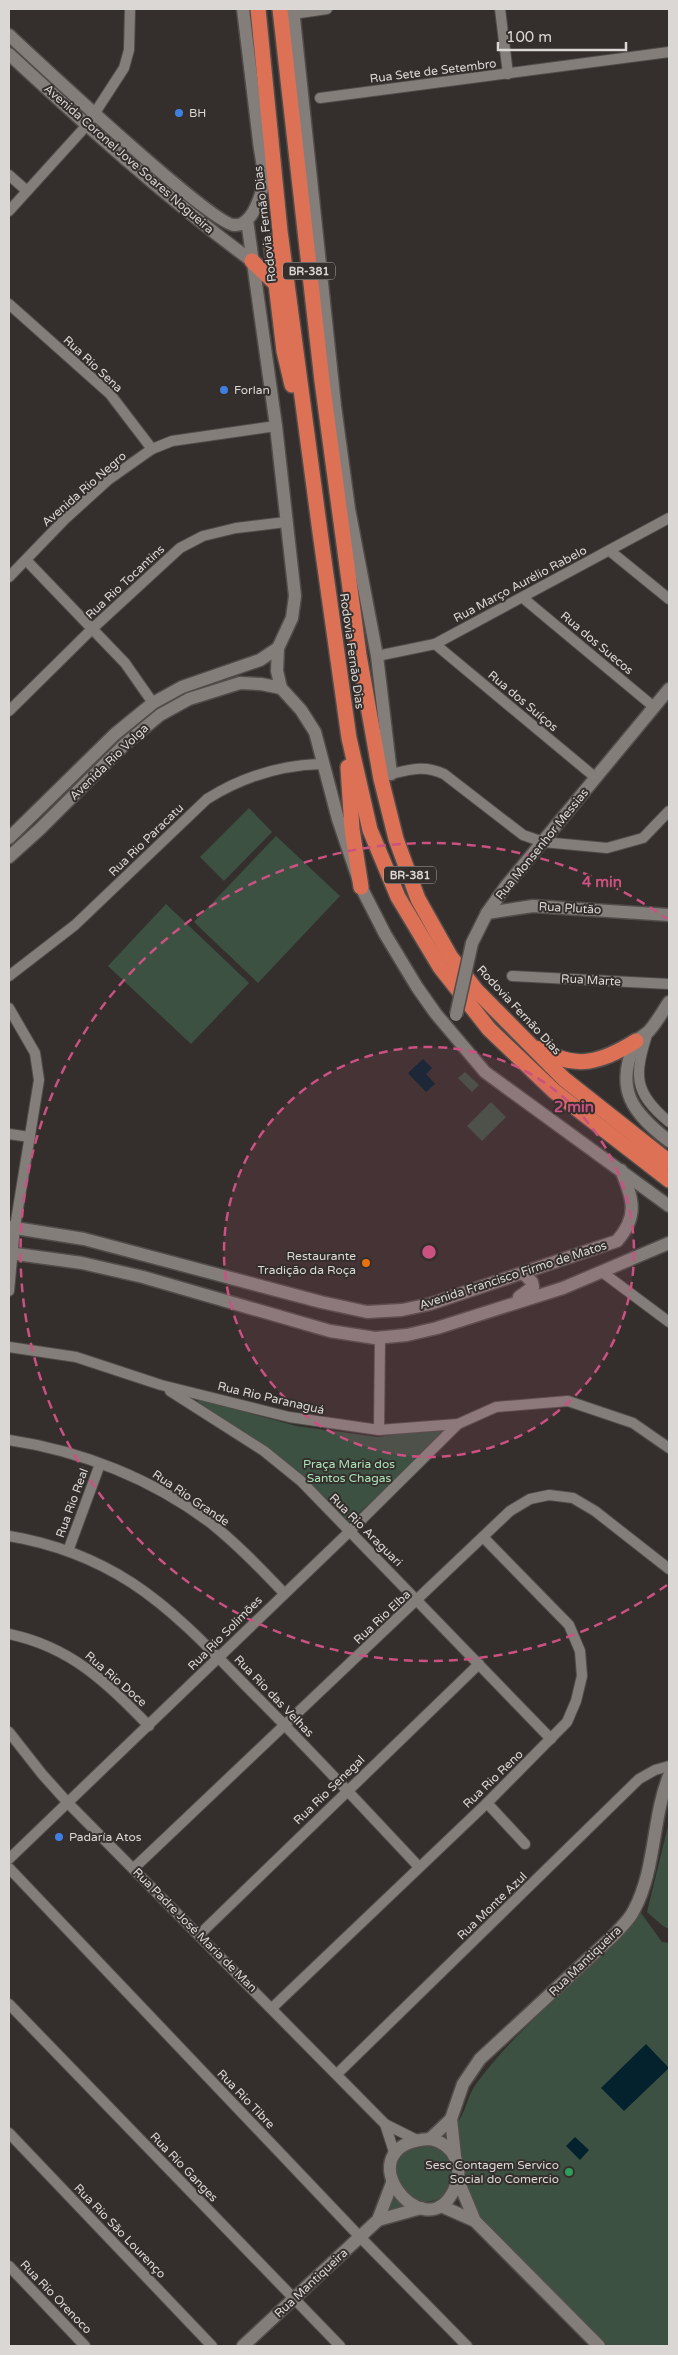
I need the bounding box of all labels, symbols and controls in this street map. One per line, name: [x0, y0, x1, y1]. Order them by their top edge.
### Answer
scale bar: [498, 20, 626, 52]
text: 100 m: [506, 28, 552, 46]
street label: Rua Sete de Setembro: [369, 56, 497, 86]
street label: Avenida Coronel Jove Soares Nogueira: [41, 82, 217, 236]
place label: BH: [189, 106, 206, 120]
marker: BH: [173, 107, 185, 119]
street label: Rodovia Fernão Dias: [251, 165, 279, 283]
road number: BR-381: [283, 262, 335, 280]
street label: Rua Rio Sena: [60, 333, 126, 395]
place label: Forlan: [234, 383, 270, 397]
marker: Forlan: [218, 384, 230, 396]
street label: Avenida Rio Negro: [39, 449, 129, 529]
street label: Rua Rio Tocantins: [83, 542, 167, 622]
street label: Rua Março Aurélio Rabelo: [451, 543, 589, 625]
street label: Rodovia Fernão Dias: [337, 592, 367, 710]
street label: Rua dos Suecos: [558, 609, 636, 678]
street label: Rua dos Suíços: [485, 668, 561, 734]
street label: Avenida Rio Volga: [67, 721, 151, 803]
street label: Rua Monsenhor Messias: [493, 785, 591, 902]
street label: Rua Rio Paracatu: [106, 801, 186, 879]
road number: BR-381: [384, 866, 436, 884]
text: 4 min: [582, 873, 622, 891]
street label: Rua Plutão: [538, 899, 602, 917]
street label: Rodovia Fernão Dias: [474, 962, 564, 1058]
street label: Rua Marte: [561, 971, 621, 989]
text: 2 min: [554, 1098, 594, 1116]
street label: Avenida Francisco Firmo de Matos: [418, 1238, 609, 1312]
centre of rings: [420, 1243, 438, 1261]
place label: Restaurante Tradição da Roça: [258, 1249, 356, 1277]
marker: Restaurante Tradição da Roça: [360, 1257, 372, 1269]
street label: Rua Rio Paranaguá: [216, 1379, 326, 1417]
park label: Praça Maria dos Santos Chagas: [303, 1457, 395, 1485]
street label: Rua Rio Real: [53, 1466, 91, 1540]
street label: Rua Rio Grande: [150, 1467, 232, 1529]
street label: Rua Rio Araguari: [327, 1491, 405, 1569]
street label: Rua Rio Elba: [351, 1587, 413, 1647]
street label: Rua Rio Solimões: [185, 1593, 265, 1673]
street label: Rua Rio Doce: [82, 1648, 150, 1710]
street label: Rua Rio das Velhas: [231, 1652, 317, 1740]
street label: Rua Rio Reno: [460, 1747, 526, 1811]
street label: Rua Rio Senegal: [291, 1753, 367, 1827]
place label: Padaría Atos: [69, 1830, 142, 1844]
marker: Padaría Atos: [53, 1831, 65, 1843]
street label: Rua Padre José Maria de Man: [130, 1865, 260, 1995]
street label: Rua Monte Azul: [454, 1869, 530, 1943]
street label: Rua Mantiqueira: [546, 1923, 624, 1999]
street label: Rua Rio Tibre: [214, 2067, 278, 2132]
street label: Rua Rio Ganges: [147, 2129, 221, 2205]
place label: Sesc Contagem Servico Social do Comercio: [425, 2158, 559, 2186]
marker: Sesc Contagem Servico Social do Comercio: [563, 2166, 575, 2178]
street label: Rua Rio São Lourenço: [71, 2181, 169, 2281]
street label: Rua Mantiqueira: [272, 2246, 350, 2320]
street label: Rua Rio Orenoco: [17, 2257, 95, 2337]

